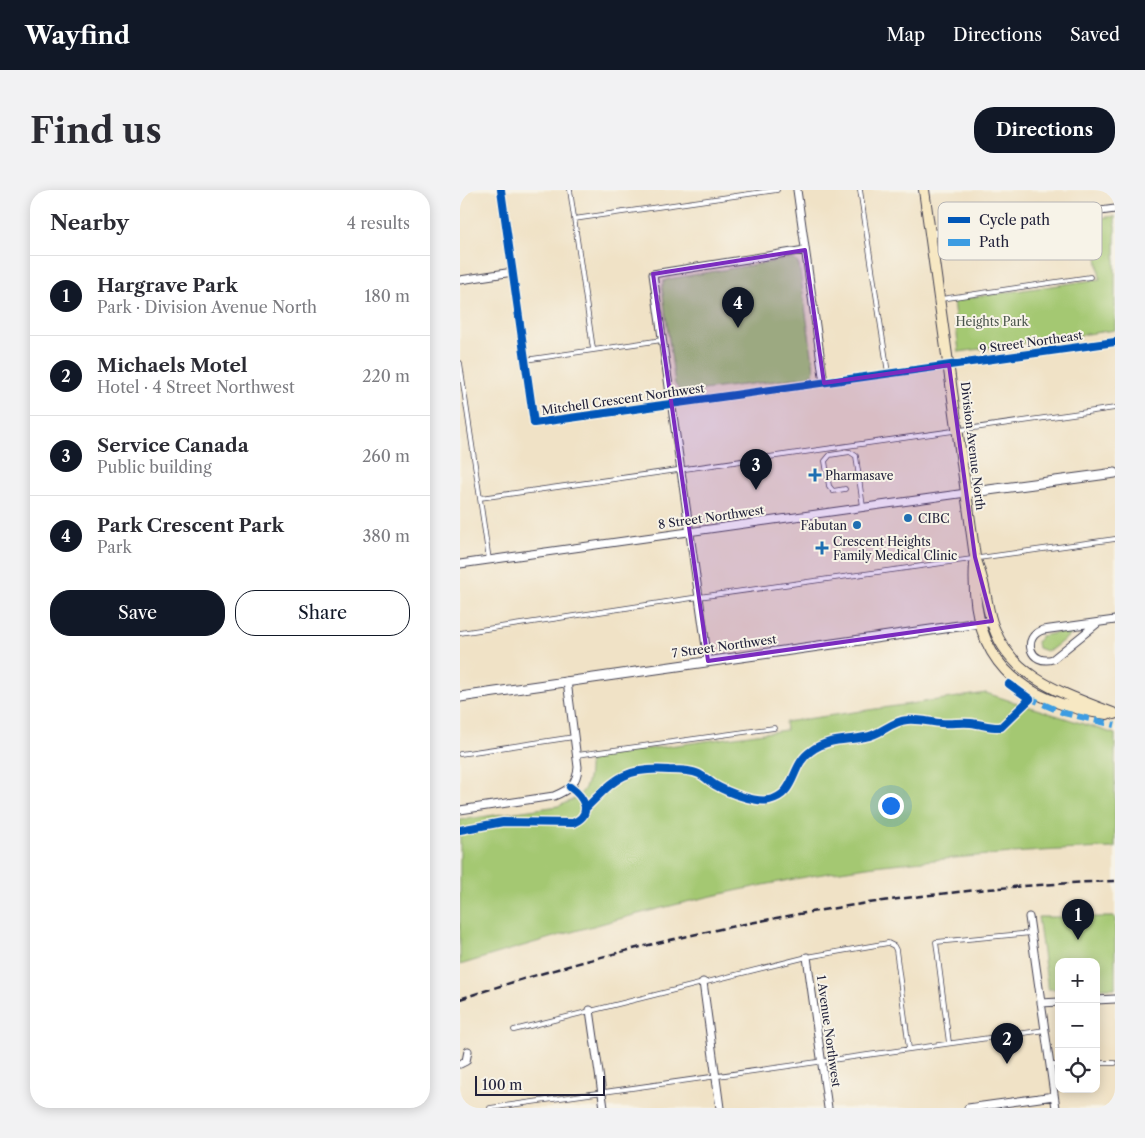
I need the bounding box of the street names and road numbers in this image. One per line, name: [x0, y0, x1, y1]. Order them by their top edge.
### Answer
street label: 9 Street Northeast: [979, 327, 1084, 357]
street label: Mitchell Crescent Northwest: [541, 380, 706, 418]
street label: Division Avenue North: [958, 381, 988, 512]
street label: 8 Street Northwest: [657, 502, 766, 532]
street label: 7 Street Northwest: [671, 631, 778, 661]
street label: 1 Avenue Northwest: [814, 974, 844, 1089]

